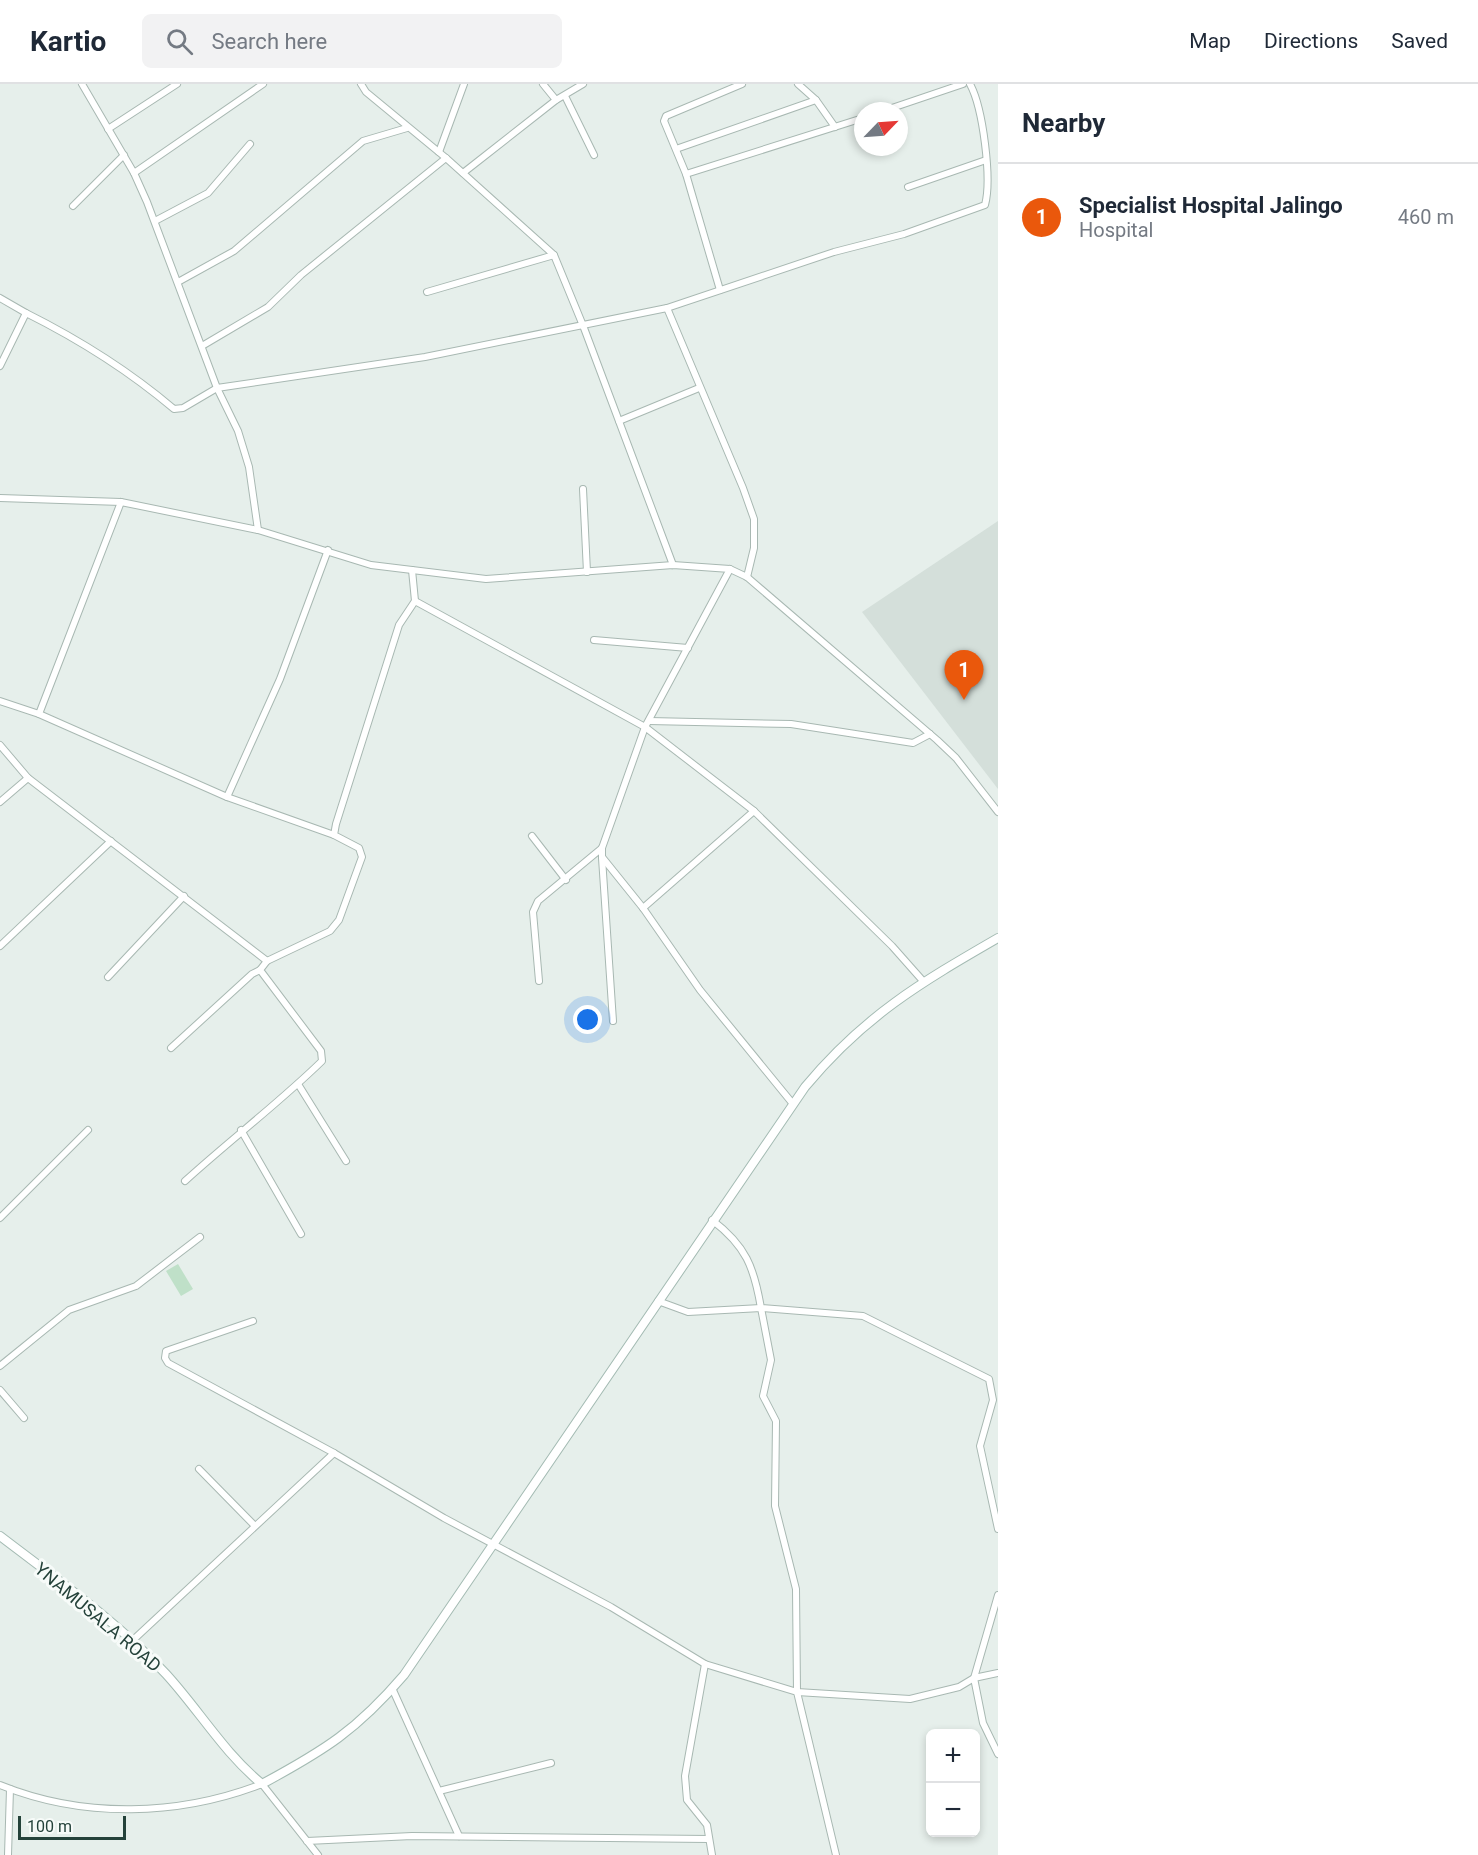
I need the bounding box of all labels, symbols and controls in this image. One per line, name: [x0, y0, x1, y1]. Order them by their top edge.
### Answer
search box: [142, 14, 562, 68]
text: Kartio: [30, 25, 106, 58]
icon: search: [163, 25, 196, 58]
text: Search here: [211, 29, 327, 54]
text: Map: [1189, 29, 1231, 53]
text: Directions: [1264, 29, 1358, 53]
text: Saved: [1391, 29, 1448, 53]
north arrow: [854, 102, 908, 156]
text: Nearby: [1022, 108, 1105, 138]
text: Specialist Hospital Jalingo: [1079, 193, 1343, 218]
text: 1: [1036, 205, 1047, 229]
text: 460 m: [1398, 205, 1454, 229]
text: Hospital: [1079, 218, 1153, 242]
pin: 1: [944, 650, 984, 700]
your location: [573, 1005, 602, 1034]
street label: YNAMUSALA ROAD: [31, 1558, 165, 1676]
map controls: [926, 1729, 980, 1837]
button: +: [926, 1729, 980, 1783]
button: −: [926, 1783, 980, 1837]
scale bar: [18, 1813, 126, 1840]
text: 100 m: [27, 1817, 72, 1836]

